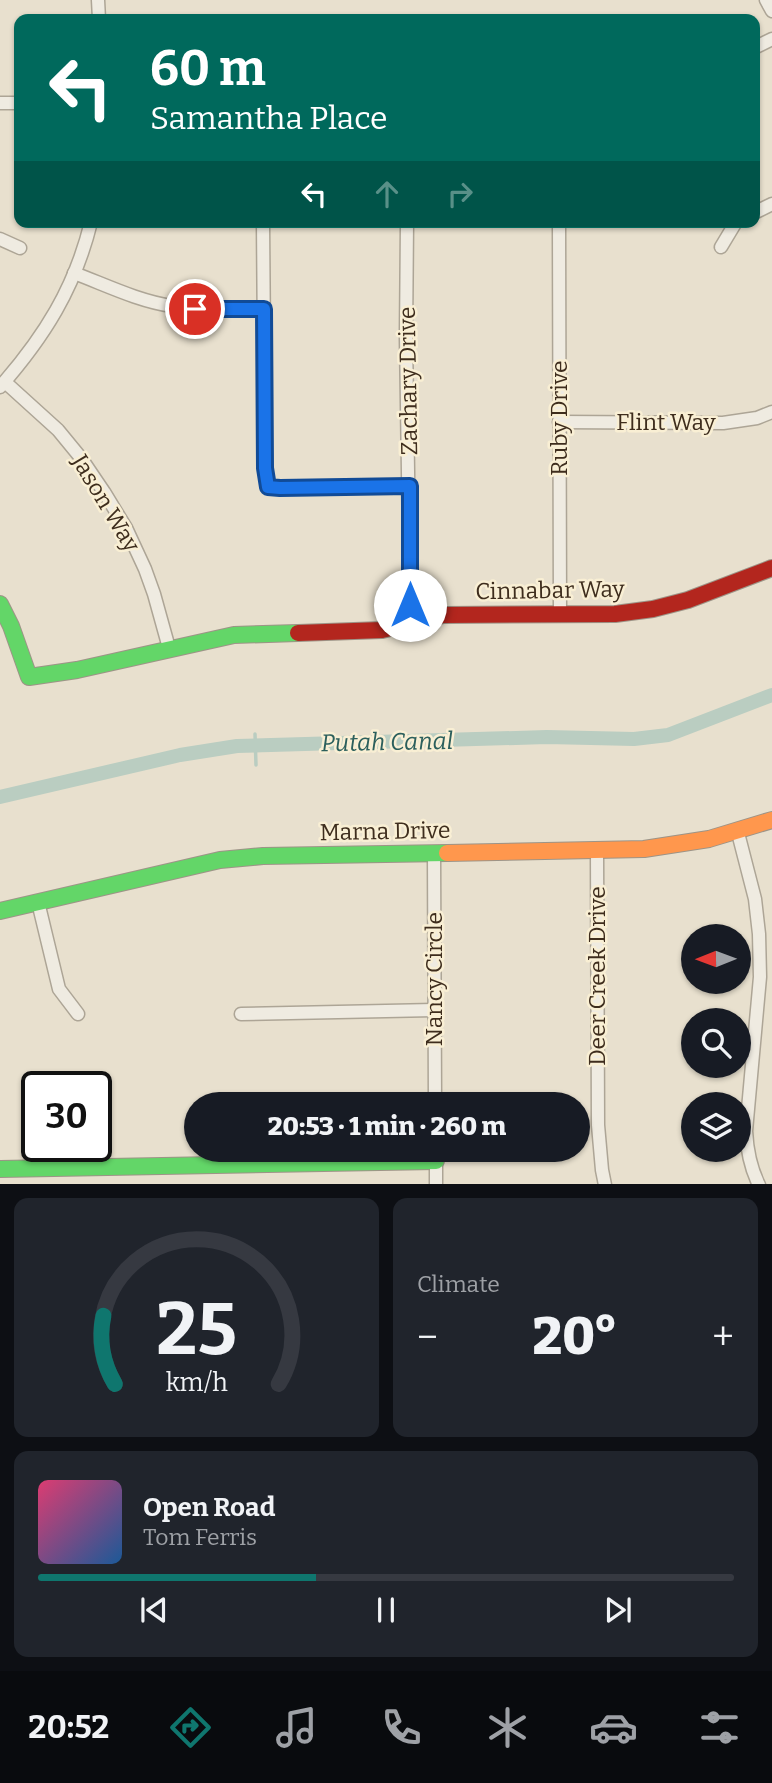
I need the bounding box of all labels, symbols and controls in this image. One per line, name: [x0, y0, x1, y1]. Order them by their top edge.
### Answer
text: 60 m: [150, 39, 266, 98]
icon: left: [35, 42, 126, 133]
text: Samantha Place: [150, 99, 388, 137]
icon: left: [295, 175, 333, 213]
icon: ahead: [368, 175, 406, 213]
icon: right: [441, 175, 479, 213]
pin: [165, 279, 225, 339]
icon: arrive: [176, 290, 214, 328]
street label: Zachary Drive: [393, 306, 423, 456]
street label: Ruby Drive: [545, 360, 573, 476]
street label: Flint Way: [616, 408, 716, 436]
street label: Jason Way: [65, 448, 146, 558]
position arrow: [373, 568, 447, 642]
street label: Cinnabar Way: [475, 575, 626, 605]
water label: Putah Canal: [321, 727, 453, 757]
street label: Marna Drive: [319, 816, 451, 846]
street label: Deer Creek Drive: [583, 886, 611, 1066]
street label: Nancy Circle: [420, 912, 448, 1046]
north arrow: [681, 924, 751, 994]
map controls: [681, 924, 751, 1162]
button: search: [681, 1008, 751, 1078]
speed limit sign: 30: [21, 1071, 112, 1162]
button: layers: [681, 1092, 751, 1162]
text: 20:53 · 1 min · 260 m: [268, 1111, 506, 1142]
text: Climate: [417, 1270, 500, 1298]
text: 25: [156, 1286, 237, 1373]
text: 20°: [533, 1305, 618, 1368]
text: −: [417, 1314, 438, 1360]
text: +: [712, 1314, 734, 1360]
text: km/h: [166, 1367, 228, 1397]
text: Open Road: [143, 1492, 275, 1523]
text: Tom Ferris: [143, 1523, 257, 1551]
icon: previous: [135, 1591, 173, 1629]
icon: pause: [367, 1591, 405, 1629]
icon: next: [599, 1591, 637, 1629]
icon: directions: [166, 1703, 215, 1752]
icon: music: [272, 1703, 321, 1752]
icon: phone: [377, 1703, 426, 1752]
icon: climate: [483, 1703, 532, 1752]
icon: car: [589, 1703, 638, 1752]
icon: filters: [695, 1703, 744, 1752]
text: 20:52: [28, 1708, 109, 1746]

